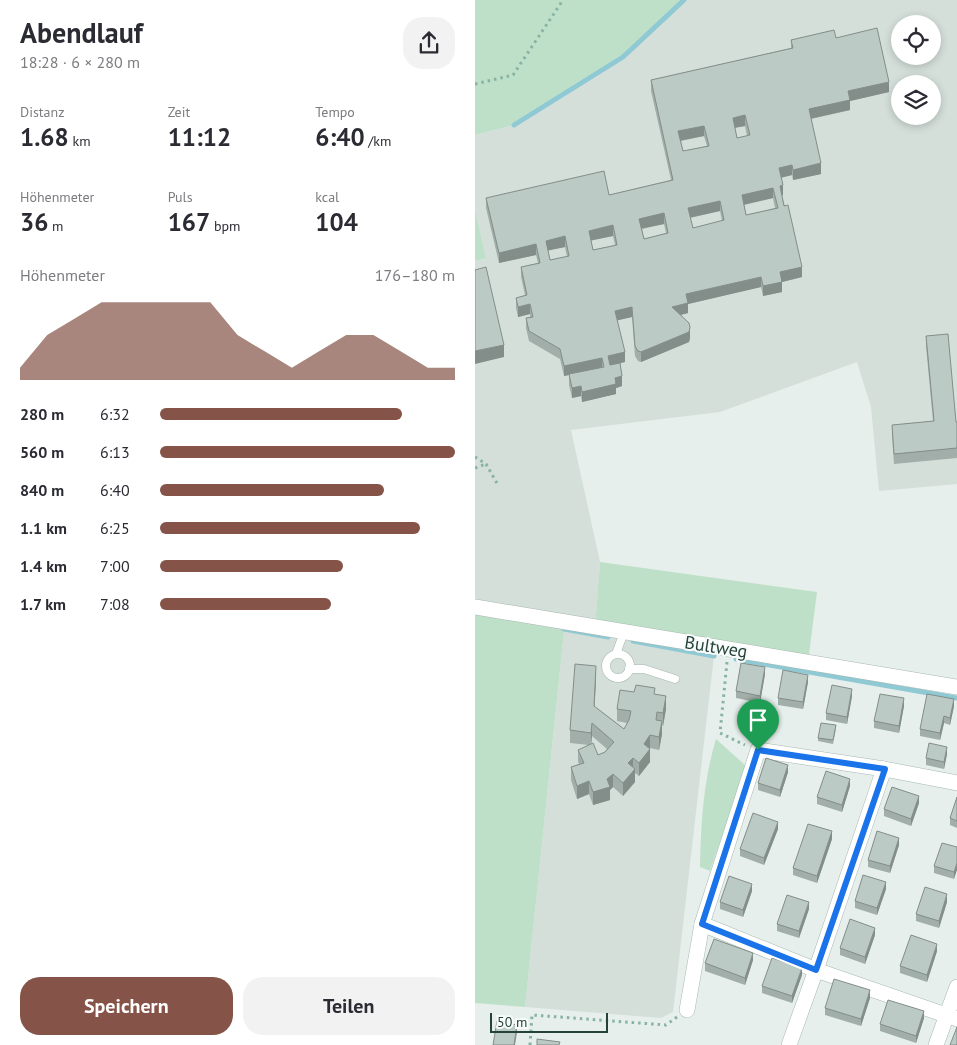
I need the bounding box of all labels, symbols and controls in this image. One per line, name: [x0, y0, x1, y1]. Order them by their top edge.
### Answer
text: Abendlauf: [20, 14, 143, 51]
map controls: [891, 15, 941, 125]
button: locate: [891, 15, 941, 65]
button: share: [403, 17, 455, 69]
text: 18:28 · 6 × 280 m: [20, 52, 140, 72]
button: layers: [891, 75, 941, 125]
text: Distanz: [20, 103, 64, 121]
text: Zeit: [168, 103, 190, 121]
text: Tempo: [315, 103, 355, 121]
text: 1.68: [20, 121, 69, 153]
text: 11:12: [168, 121, 231, 153]
text: 6:40: [315, 121, 365, 153]
text: km: [69, 132, 91, 150]
text: /km: [365, 132, 391, 150]
text: Höhenmeter: [20, 188, 94, 206]
text: Puls: [168, 188, 193, 206]
text: kcal: [315, 188, 339, 206]
text: 36: [20, 206, 48, 238]
text: 167: [168, 206, 210, 238]
text: 104: [315, 206, 358, 238]
text: m: [48, 217, 63, 235]
text: bpm: [210, 217, 240, 235]
text: Höhenmeter: [20, 265, 105, 285]
text: 176–180 m: [375, 265, 455, 285]
text: 280 m: [20, 404, 64, 424]
text: 6:32: [100, 404, 130, 424]
text: 560 m: [20, 442, 64, 462]
text: 6:13: [100, 442, 130, 462]
text: 840 m: [20, 480, 64, 500]
text: 6:40: [100, 480, 130, 500]
text: 1.1 km: [20, 518, 67, 538]
text: 6:25: [100, 518, 130, 538]
text: 1.4 km: [20, 556, 67, 576]
text: 7:00: [100, 556, 130, 576]
text: 1.7 km: [20, 594, 66, 614]
text: 7:08: [100, 594, 130, 614]
street label: Bultweg: [683, 630, 749, 663]
pin: [737, 699, 779, 750]
icon: arrive: [744, 706, 772, 734]
button: Speichern: [20, 977, 233, 1035]
button: Teilen: [243, 977, 455, 1035]
scale bar: [490, 1010, 607, 1033]
text: 50 m: [497, 1013, 527, 1031]

